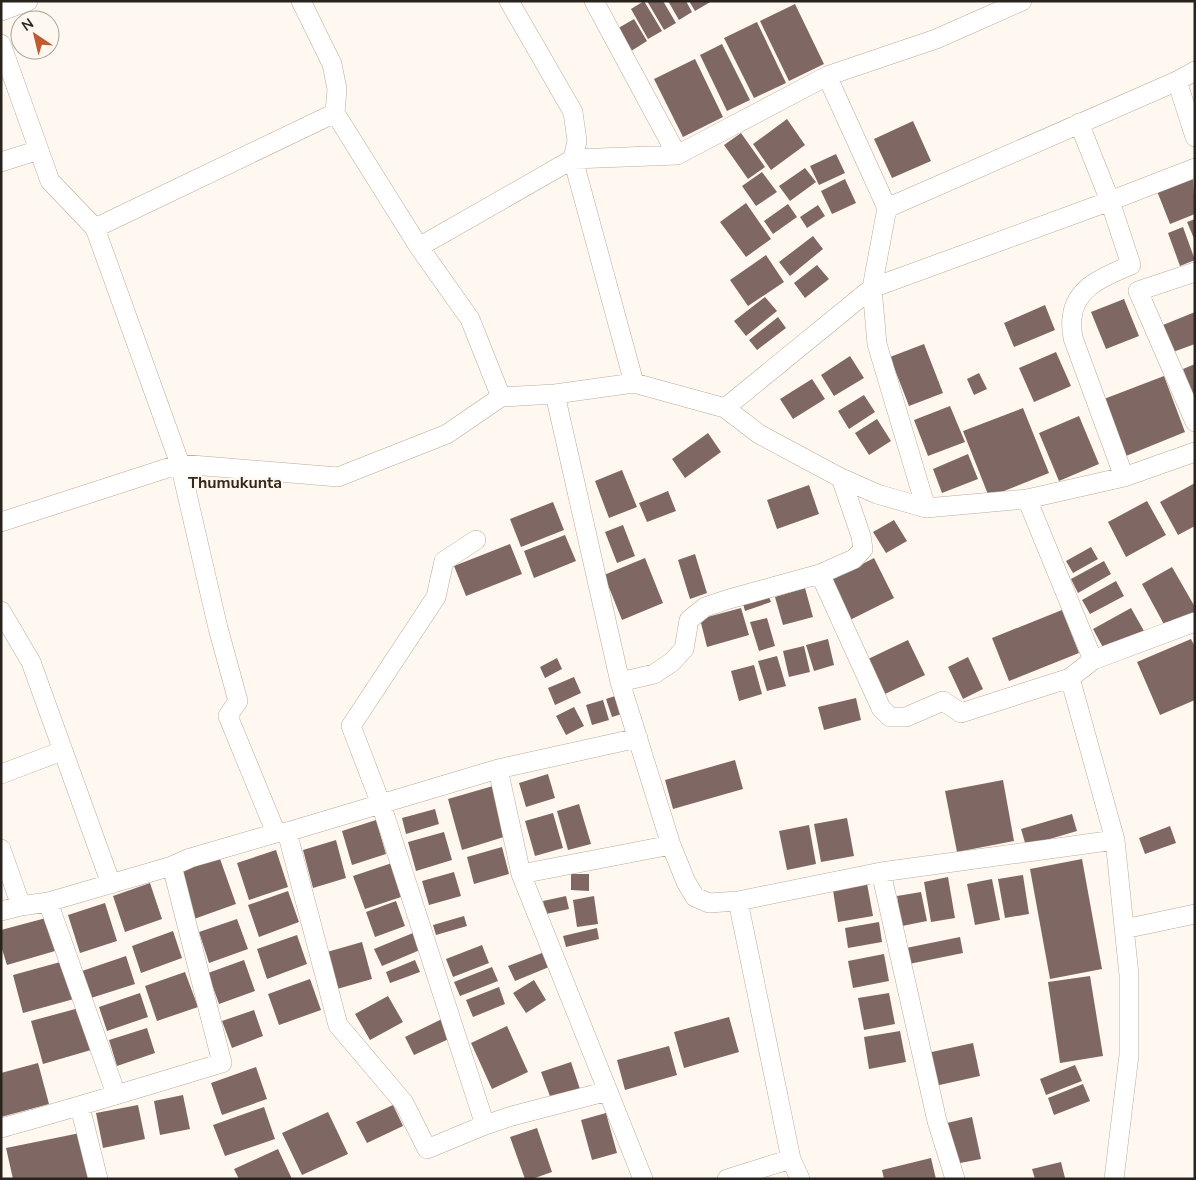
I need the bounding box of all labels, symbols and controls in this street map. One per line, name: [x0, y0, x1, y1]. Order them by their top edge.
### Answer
north arrow: [10, 10, 60, 60]
text: N: [18, 14, 38, 36]
district label: Thumukunta: [188, 472, 282, 494]

